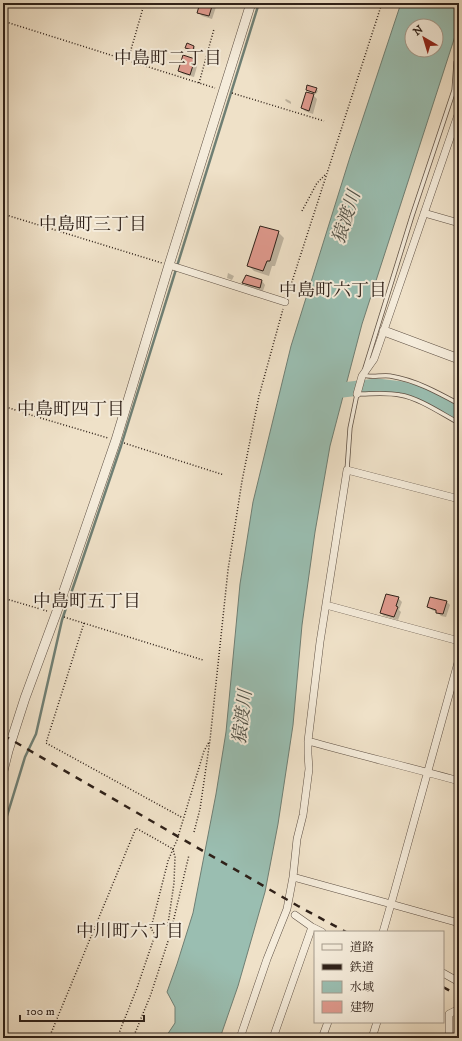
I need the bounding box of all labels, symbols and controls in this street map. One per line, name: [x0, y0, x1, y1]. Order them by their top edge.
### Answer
north arrow: [404, 18, 444, 58]
text: N: [411, 23, 426, 39]
district label: 中島町二丁目: [114, 48, 222, 70]
water label: 猿渡川: [328, 186, 366, 246]
district label: 中島町三丁目: [39, 214, 147, 236]
district label: 中島町六丁目: [279, 280, 387, 302]
district label: 中島町四丁目: [17, 399, 125, 421]
district label: 中島町五丁目: [33, 591, 141, 613]
water label: 猿渡川: [229, 687, 257, 745]
district label: 中川町六丁目: [76, 921, 184, 943]
legend: [314, 931, 444, 1023]
text: 道路: [350, 940, 374, 955]
text: 鉄道: [349, 960, 374, 975]
text: 水域: [350, 980, 374, 995]
scale bar: [20, 997, 144, 1023]
text: 建物: [350, 1000, 374, 1015]
text: 100 m: [26, 1004, 55, 1019]

